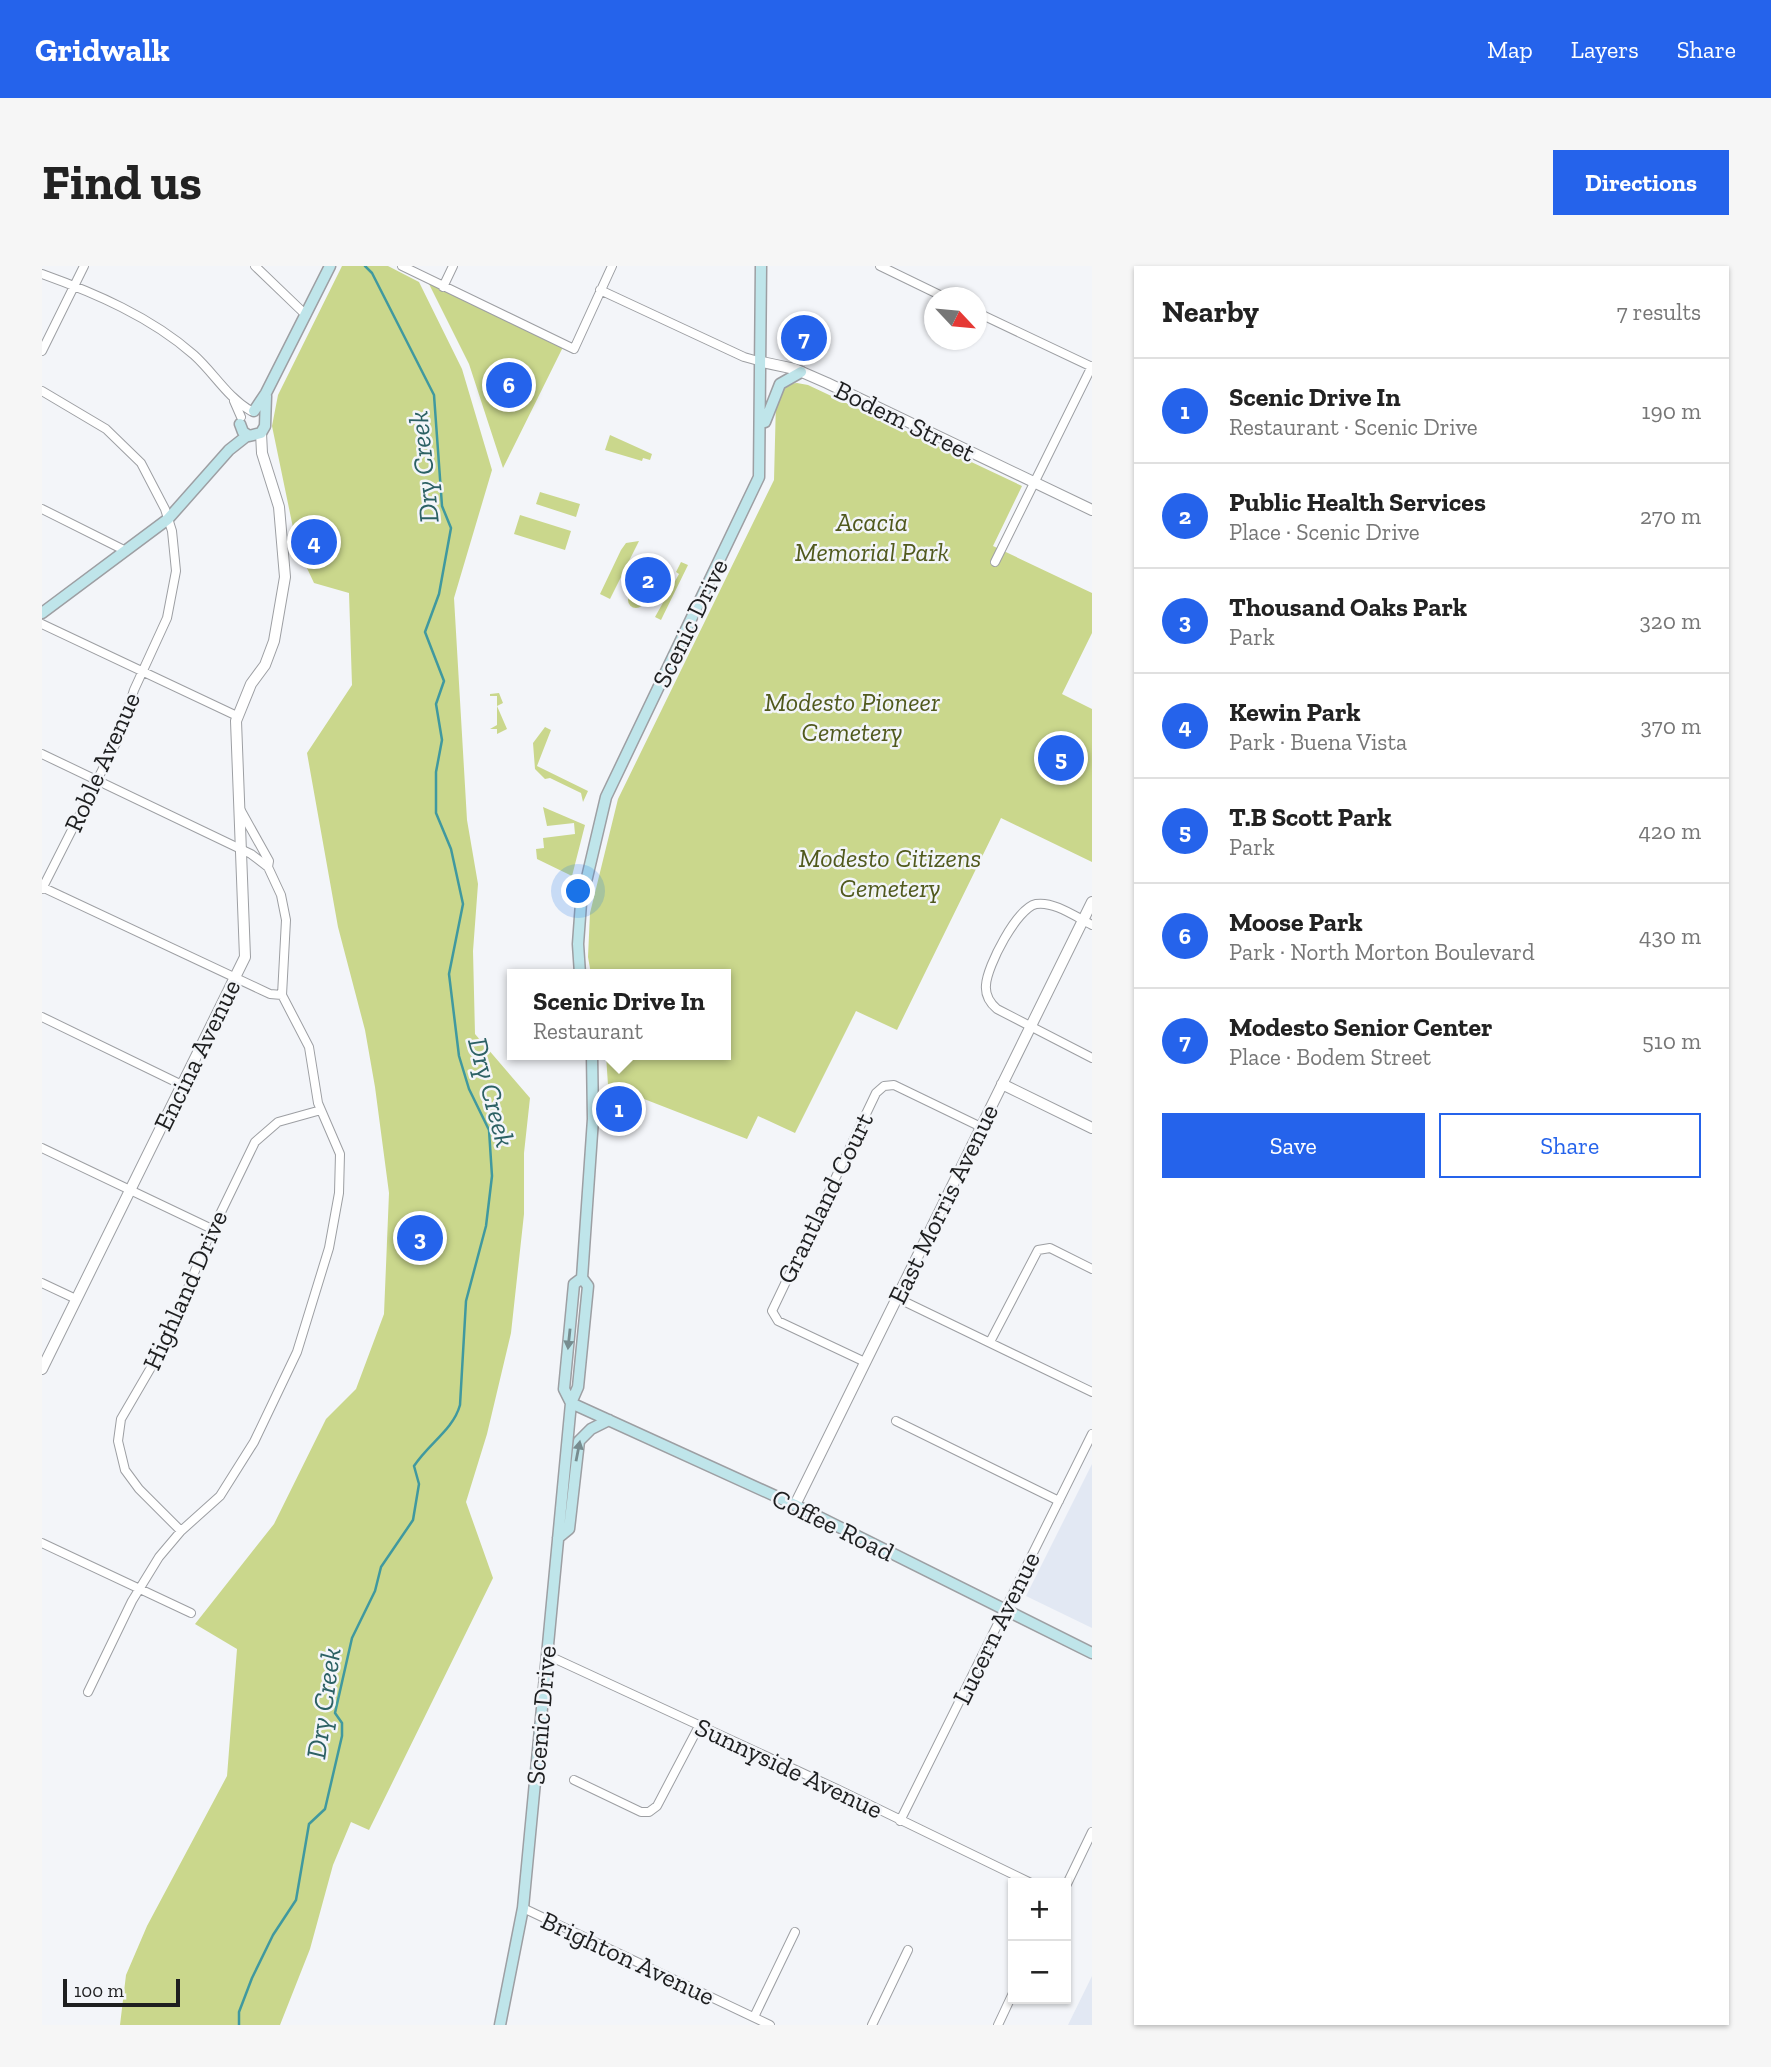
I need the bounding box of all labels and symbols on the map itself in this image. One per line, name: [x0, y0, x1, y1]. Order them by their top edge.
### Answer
north arrow: [924, 287, 987, 350]
pin: 7: [781, 312, 827, 364]
pin: 6: [486, 359, 532, 411]
street label: Bodem Street: [830, 373, 981, 469]
water label: Dry Creek: [401, 409, 446, 524]
park label: Acacia Memorial Park: [795, 506, 949, 568]
pin: 4: [291, 516, 337, 568]
street label: Scenic Drive: [645, 553, 735, 693]
pin: 2: [625, 554, 671, 606]
park label: Modesto Pioneer Cemetery: [764, 686, 940, 748]
street label: Roble Avenue: [57, 687, 147, 837]
pin: 5: [1038, 732, 1084, 784]
park label: Modesto Citizens Cemetery: [799, 842, 981, 904]
your location: [561, 874, 595, 908]
street label: Encina Avenue: [147, 974, 247, 1136]
water label: Dry Creek: [461, 1034, 522, 1151]
pin: 1: [596, 1083, 642, 1135]
street label: East Morris Avenue: [881, 1099, 1005, 1309]
street label: Grantland Court: [770, 1107, 880, 1289]
street label: Highland Drive: [136, 1205, 234, 1375]
pin: 3: [397, 1212, 443, 1264]
one-way arrow: [563, 1329, 574, 1351]
one-way arrow: [573, 1440, 584, 1462]
street label: Coffee Road: [767, 1482, 899, 1568]
street label: Lucern Avenue: [945, 1546, 1047, 1710]
street label: Scenic Drive: [519, 1644, 563, 1786]
water label: Dry Creek: [299, 1645, 348, 1761]
street label: Sunnyside Avenue: [690, 1711, 888, 1825]
street label: Brighton Avenue: [536, 1904, 720, 2012]
scale bar: [63, 1976, 180, 2008]

